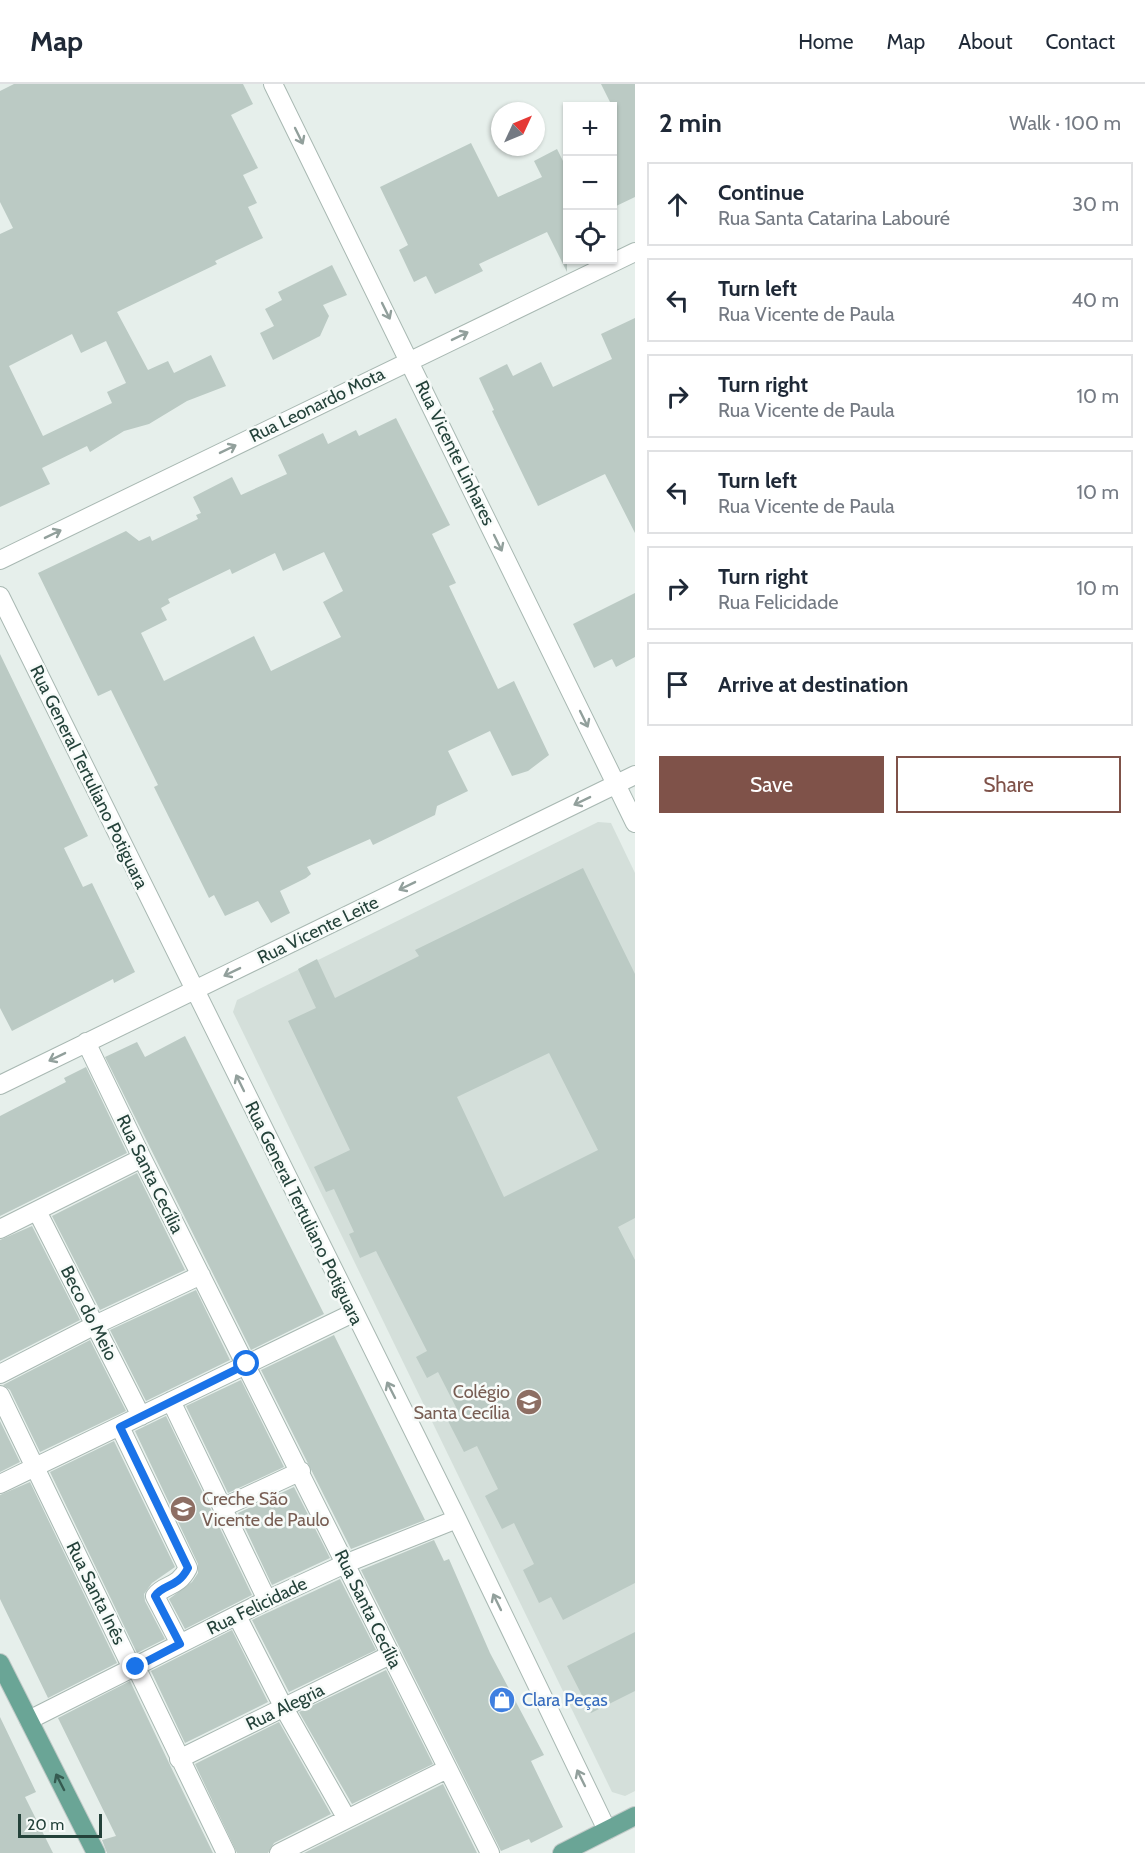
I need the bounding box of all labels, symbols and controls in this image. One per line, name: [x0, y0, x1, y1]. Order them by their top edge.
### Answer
text: Map: [30, 24, 83, 58]
text: Home: [798, 29, 854, 54]
text: Map: [887, 29, 925, 54]
text: About: [958, 29, 1012, 54]
text: Contact: [1045, 29, 1115, 54]
north arrow: [491, 102, 545, 156]
map controls: [563, 102, 617, 264]
button: +: [563, 102, 617, 156]
text: 2 min: [659, 107, 722, 139]
text: Walk · 100 m: [1009, 111, 1121, 135]
one-way arrow: [294, 127, 306, 145]
button: −: [563, 156, 617, 210]
text: Continue: [718, 179, 804, 206]
icon: ahead: [661, 188, 694, 221]
text: 30 m: [1072, 192, 1119, 216]
text: Rua Santa Catarina Labouré: [718, 206, 950, 230]
button: locate: [563, 210, 617, 264]
text: Turn left: [718, 275, 797, 302]
icon: left: [661, 284, 694, 317]
text: 40 m: [1071, 288, 1119, 312]
one-way arrow: [380, 302, 392, 320]
text: Rua Vicente de Paula: [718, 302, 895, 326]
one-way arrow: [450, 329, 468, 341]
street label: Rua Leonardo Mota: [246, 363, 389, 447]
text: Turn right: [718, 371, 808, 398]
street label: Rua Vicente Linhares: [410, 377, 500, 529]
icon: right: [661, 380, 694, 413]
text: 10 m: [1076, 384, 1119, 408]
text: Rua Vicente de Paula: [718, 398, 895, 422]
one-way arrow: [218, 442, 236, 454]
text: Turn left: [718, 467, 797, 494]
icon: left: [661, 476, 694, 509]
text: 10 m: [1076, 480, 1119, 504]
text: Rua Vicente de Paula: [718, 494, 895, 518]
one-way arrow: [43, 528, 61, 540]
one-way arrow: [493, 534, 505, 552]
text: Turn right: [718, 563, 808, 590]
icon: right: [661, 572, 694, 605]
text: 10 m: [1076, 576, 1119, 600]
text: Rua Felicidade: [718, 590, 839, 614]
street label: Rua General Tertuliano Potiguara: [25, 662, 153, 893]
icon: arrive: [661, 668, 694, 701]
text: Arrive at destination: [718, 671, 908, 698]
one-way arrow: [578, 709, 590, 727]
button: Save: [659, 756, 884, 813]
button: Share: [896, 756, 1121, 813]
one-way arrow: [574, 795, 592, 807]
one-way arrow: [399, 881, 417, 893]
street label: Rua Vicente Leite: [254, 891, 382, 969]
one-way arrow: [224, 967, 242, 978]
one-way arrow: [48, 1052, 66, 1063]
one-way arrow: [233, 1075, 245, 1093]
street label: Rua General Tertuliano Potiguara: [240, 1098, 368, 1329]
street label: Rua Santa Cecília: [112, 1111, 188, 1237]
street label: Beco do Meio: [56, 1262, 122, 1364]
route start: [233, 1350, 259, 1376]
one-way arrow: [385, 1381, 397, 1399]
place label: Colégio Santa Cecília: [413, 1381, 510, 1424]
school or university icon: Colégio Santa Cecília: [514, 1387, 544, 1417]
place label: Creche São Vicente de Paulo: [202, 1488, 330, 1531]
school or university icon: Creche São Vicente de Paulo: [168, 1494, 198, 1524]
street label: Rua Santa Inês: [62, 1538, 130, 1648]
street label: Rua Santa Cecília: [330, 1546, 406, 1672]
street label: Rua Felicidade: [203, 1572, 311, 1640]
one-way arrow: [490, 1593, 502, 1611]
route end: [122, 1653, 148, 1679]
street label: Rua Alegria: [242, 1679, 328, 1735]
shop icon: Clara Peças: [487, 1685, 517, 1715]
place label: Clara Peças: [522, 1689, 608, 1711]
one-way arrow: [575, 1769, 587, 1787]
one-way arrow: [54, 1773, 66, 1791]
scale bar: [18, 1811, 102, 1838]
text: 20 m: [27, 1815, 64, 1834]

